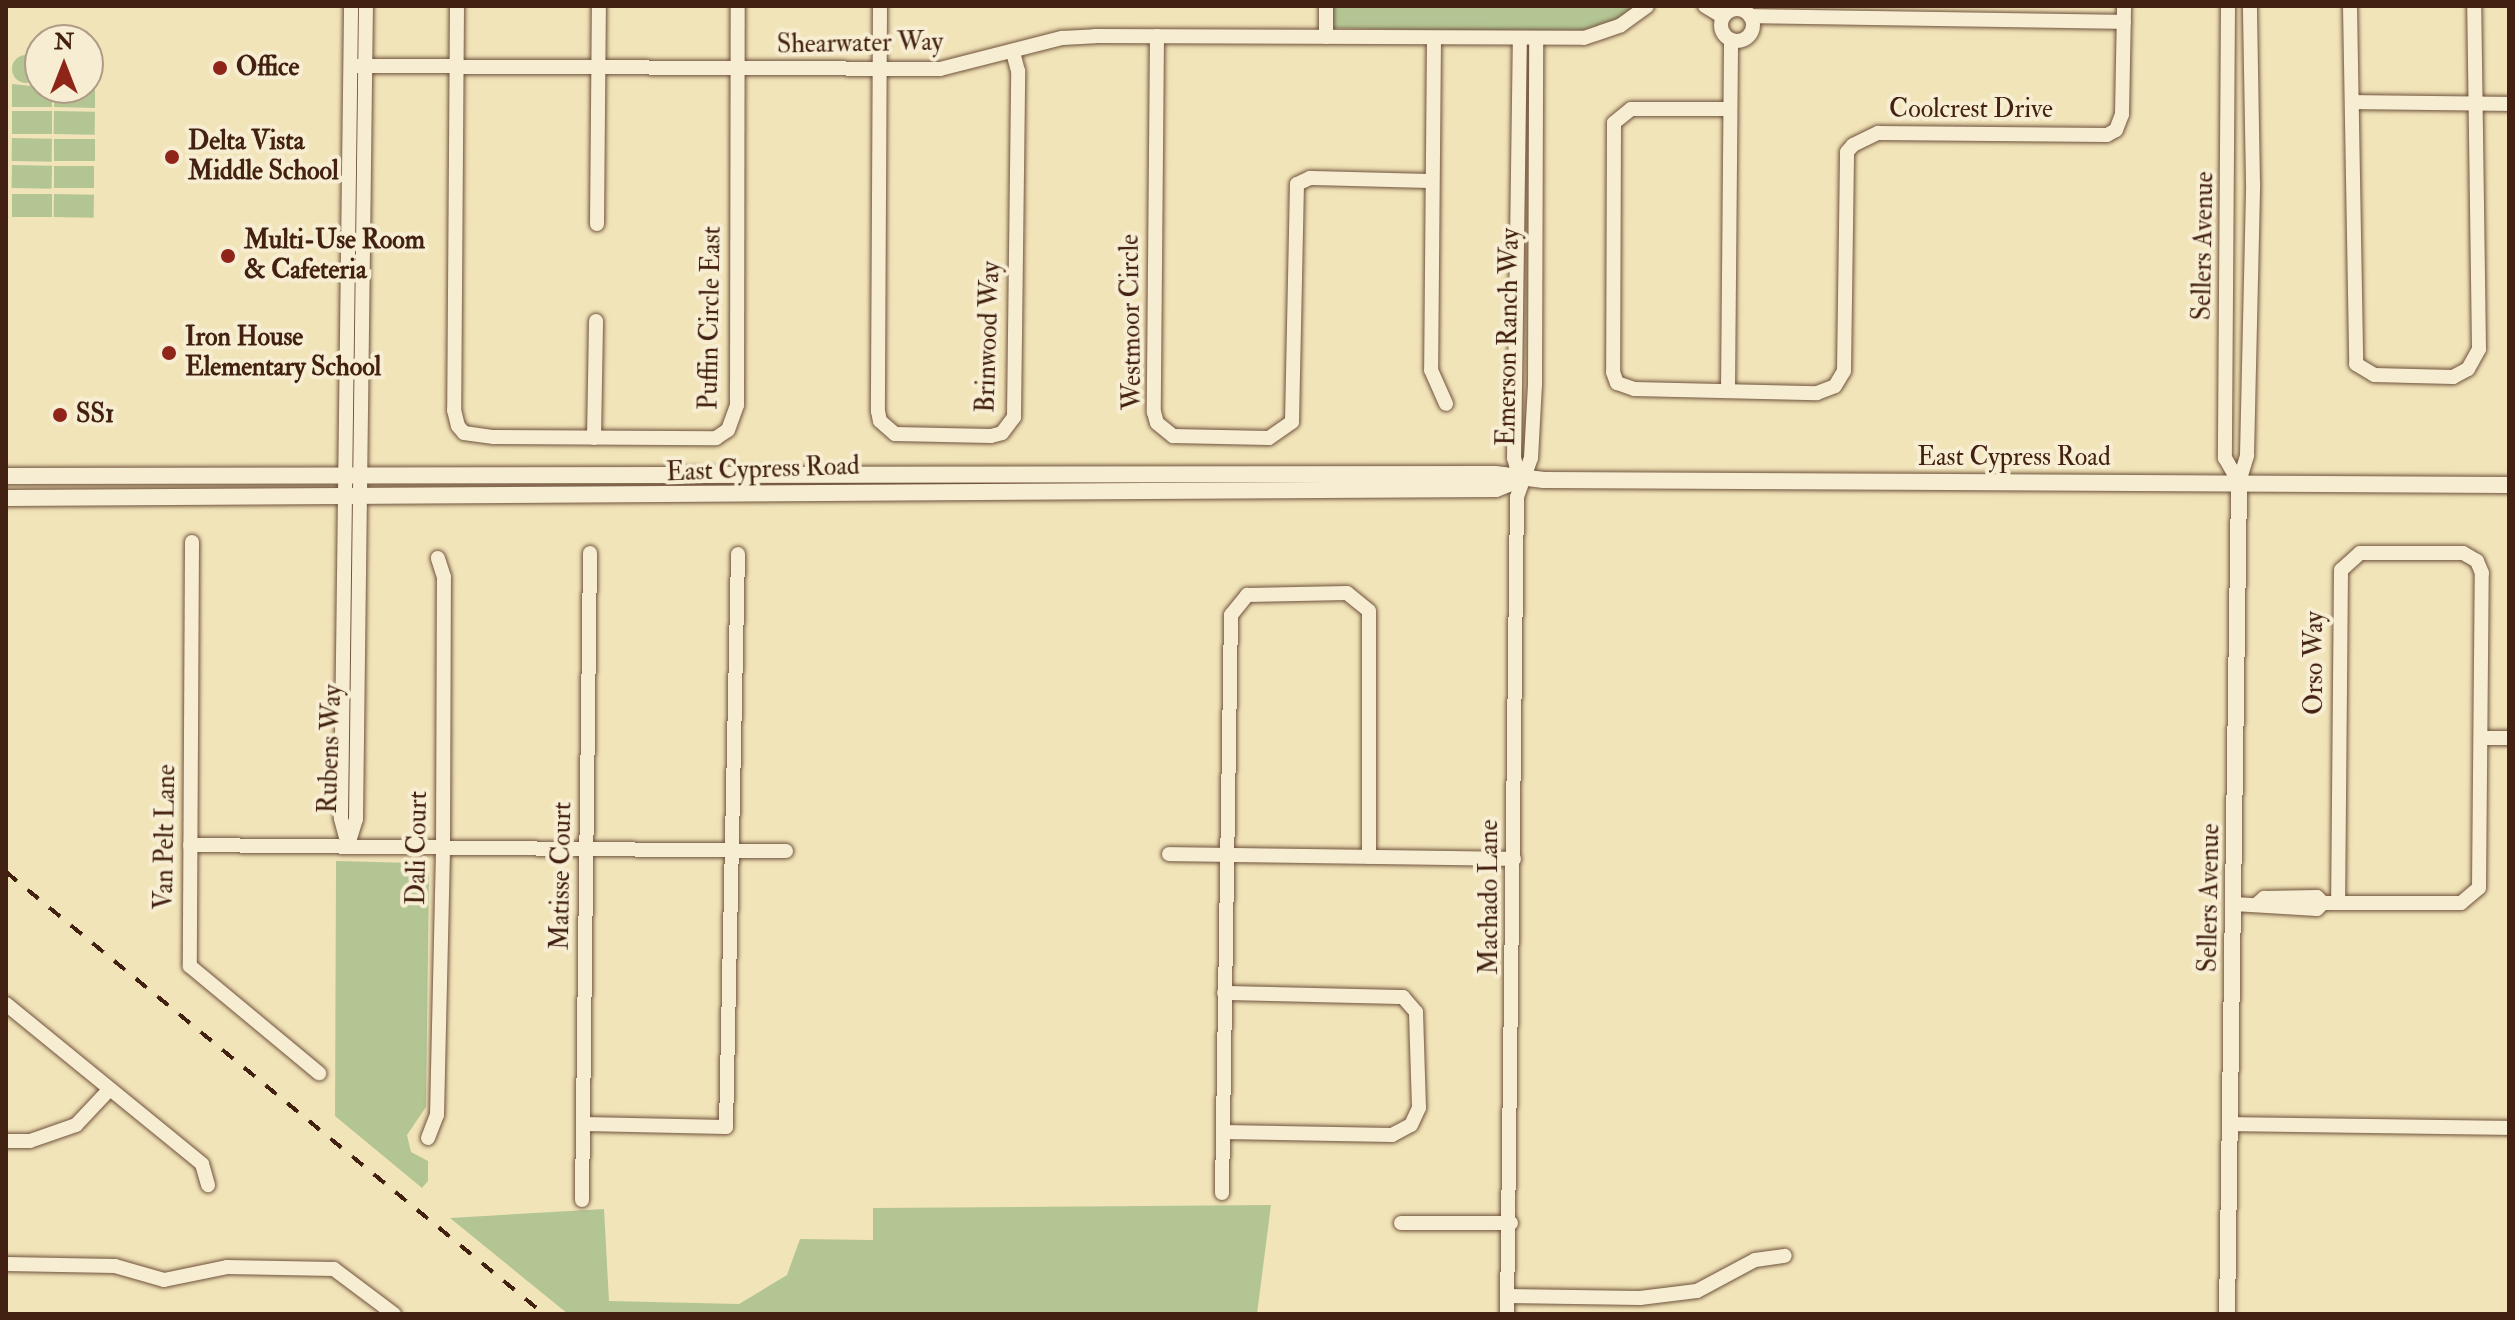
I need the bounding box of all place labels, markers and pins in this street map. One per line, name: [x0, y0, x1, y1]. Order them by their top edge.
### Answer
place label: Office: [236, 52, 299, 84]
marker: Office: [211, 59, 229, 77]
place label: Delta Vista Middle School: [188, 126, 339, 188]
marker: Delta Vista Middle School: [163, 148, 181, 166]
place label: Multi-Use Room & Cafeteria: [244, 225, 425, 286]
marker: Multi-Use Room & Cafeteria: [219, 247, 237, 265]
place label: Iron House Elementary School: [185, 322, 381, 384]
marker: Iron House Elementary School: [160, 344, 178, 362]
place label: SS1: [76, 399, 114, 431]
marker: SS1: [51, 406, 69, 424]

